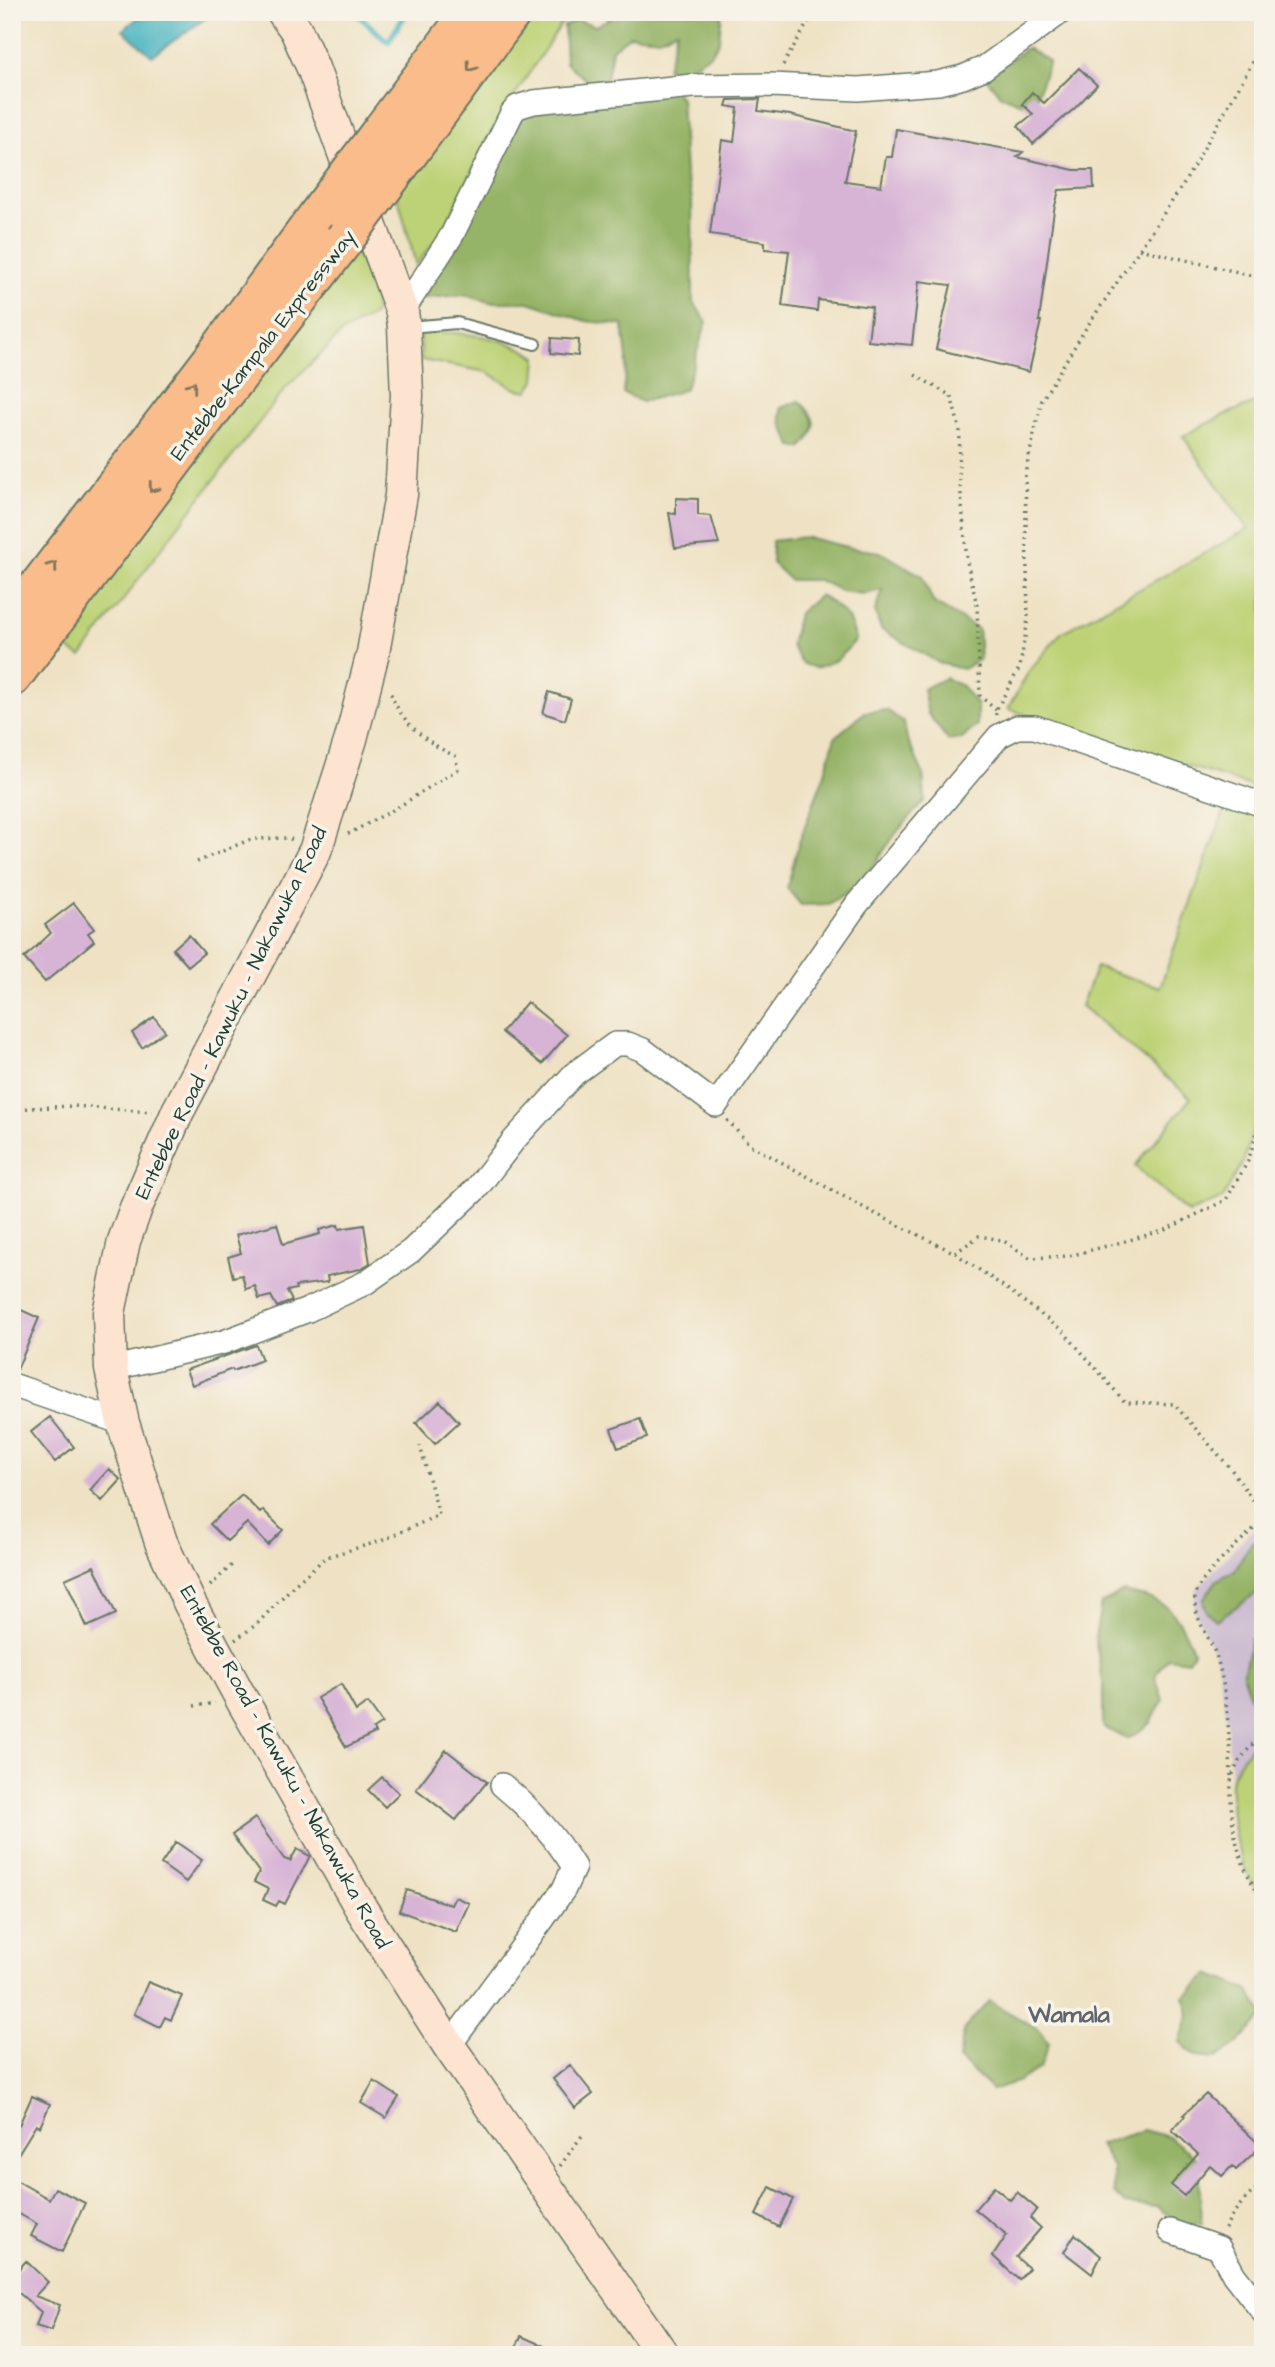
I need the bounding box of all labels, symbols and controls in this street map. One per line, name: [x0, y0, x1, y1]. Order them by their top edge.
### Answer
one-way arrow: [467, 59, 480, 72]
street label: Entebbe-Kampala Expressway: [164, 223, 364, 468]
one-way arrow: [184, 382, 197, 394]
one-way arrow: [149, 481, 161, 493]
one-way arrow: [45, 562, 58, 574]
street label: Entebbe Road - Kawuku - Nakawuka Road: [128, 822, 334, 1204]
street label: Entebbe Road - Kawuku - Nakawuka Road: [173, 1580, 397, 1954]
district label: Wamala: [1027, 1998, 1111, 2032]

